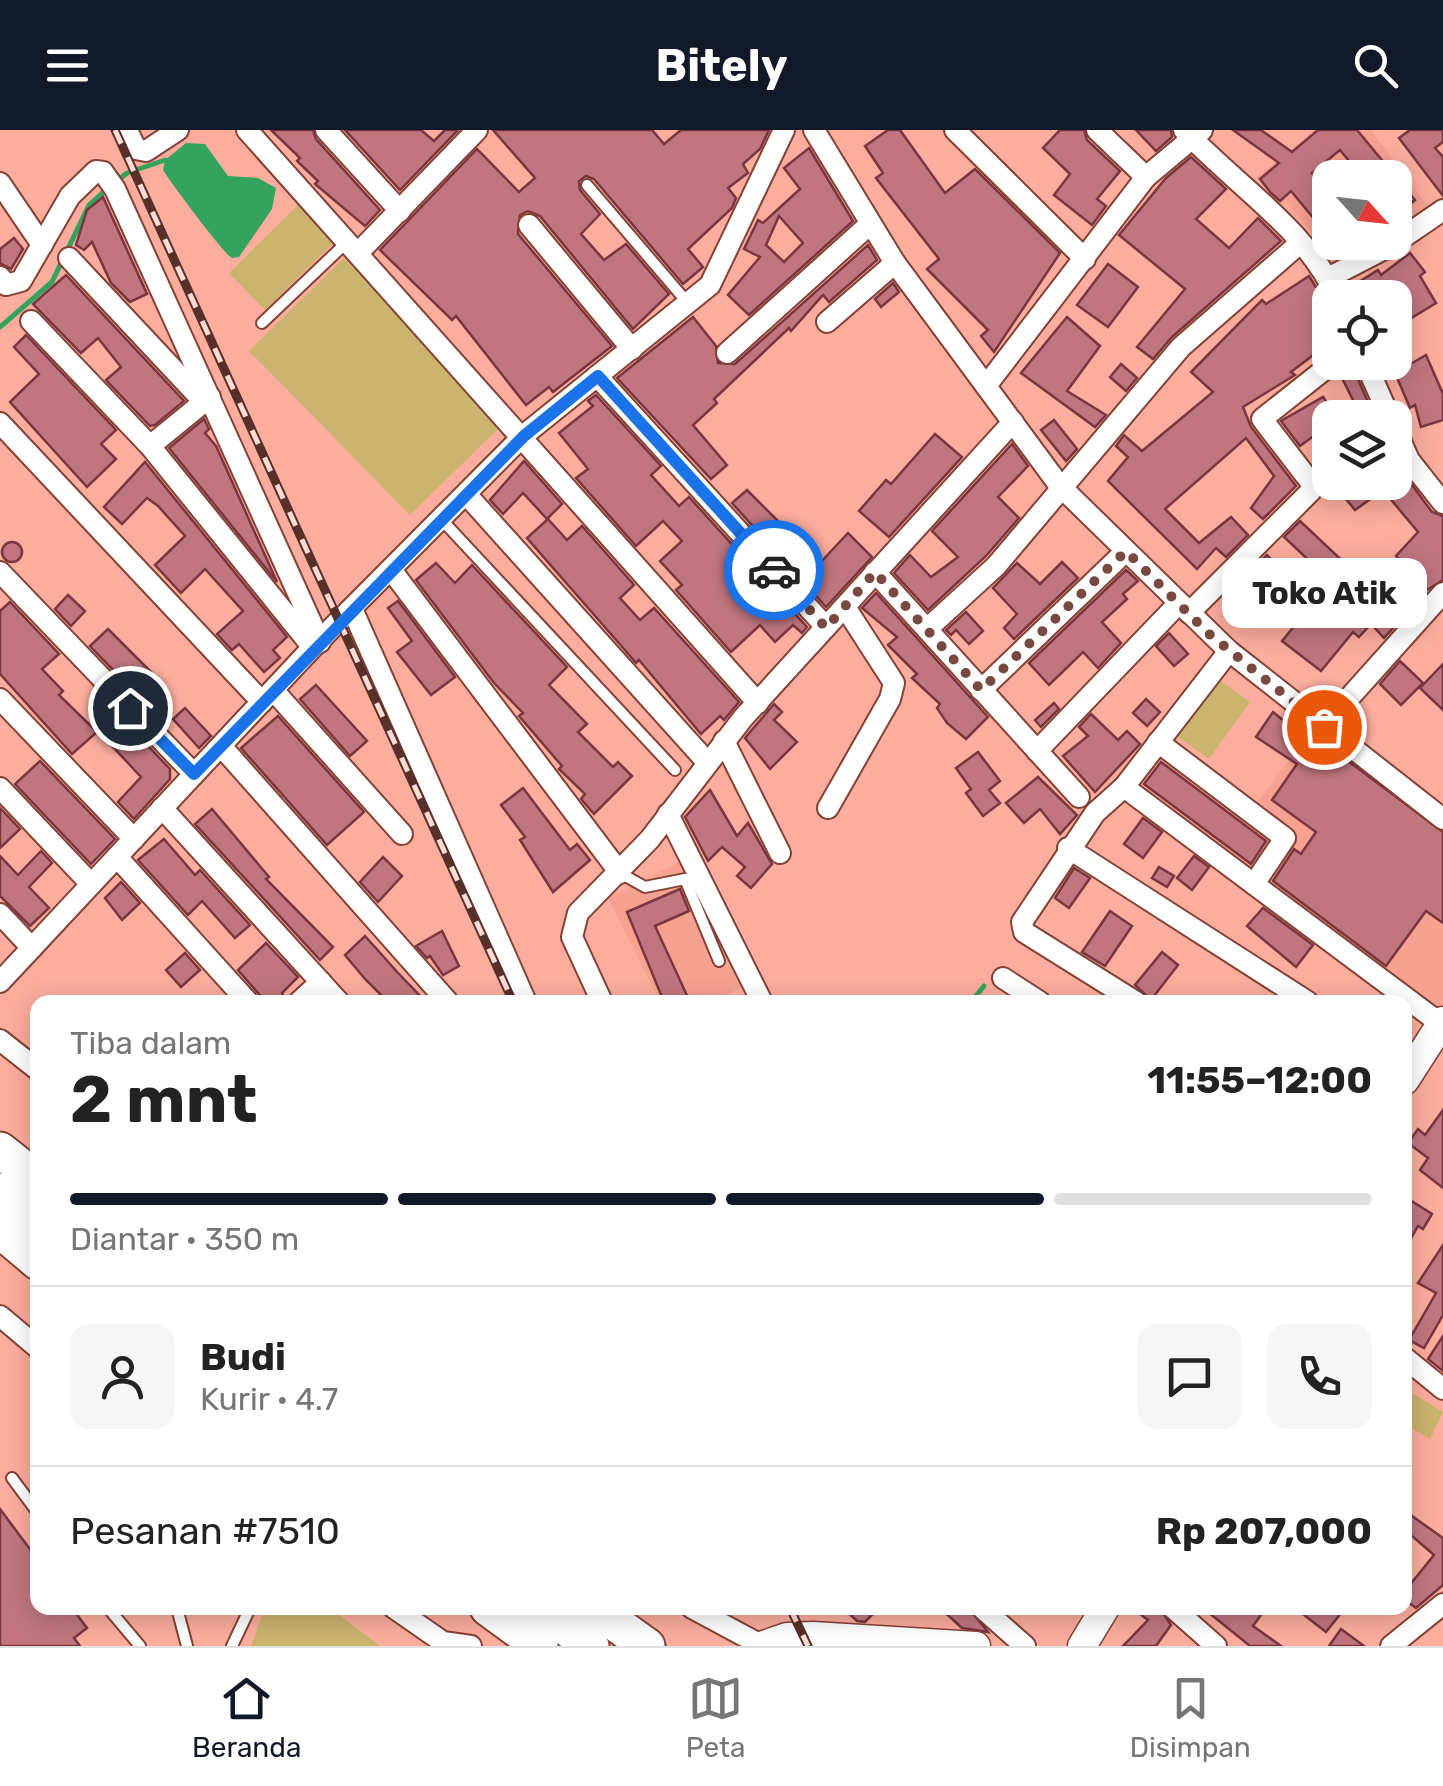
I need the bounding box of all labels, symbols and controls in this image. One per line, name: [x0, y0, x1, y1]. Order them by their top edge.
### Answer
icon: menu: [40, 38, 95, 93]
icon: search: [1348, 38, 1403, 93]
text: Bitely: [655, 39, 788, 92]
north arrow: [1312, 160, 1412, 260]
map controls: [1312, 160, 1412, 500]
button: locate: [1312, 280, 1412, 380]
button: layers: [1312, 400, 1412, 500]
courier: [724, 520, 824, 620]
icon: car: [747, 543, 802, 598]
callout: Toko Atik: [1222, 557, 1426, 627]
text: Toko Atik: [1252, 574, 1397, 612]
pin: [88, 666, 173, 751]
icon: home: [103, 681, 158, 736]
pin: [1282, 685, 1367, 770]
icon: bag: [1297, 700, 1352, 755]
text: Tiba dalam: [70, 1024, 231, 1062]
text: 11:55–12:00: [1147, 1057, 1372, 1103]
text: 2 mnt: [70, 1061, 257, 1138]
text: Diantar · 350 m: [70, 1220, 299, 1258]
button: person: [70, 1324, 175, 1429]
button: chat: [1137, 1324, 1242, 1429]
button: phone: [1267, 1324, 1372, 1429]
text: Budi: [200, 1334, 286, 1380]
text: Kurir · 4.7: [200, 1380, 338, 1418]
text: Pesanan #7510: [70, 1508, 340, 1554]
text: Rp 207,000: [1156, 1508, 1372, 1554]
tab: Beranda: [192, 1671, 301, 1764]
tab: Peta: [686, 1671, 745, 1764]
tab: Disimpan: [1130, 1671, 1251, 1764]

